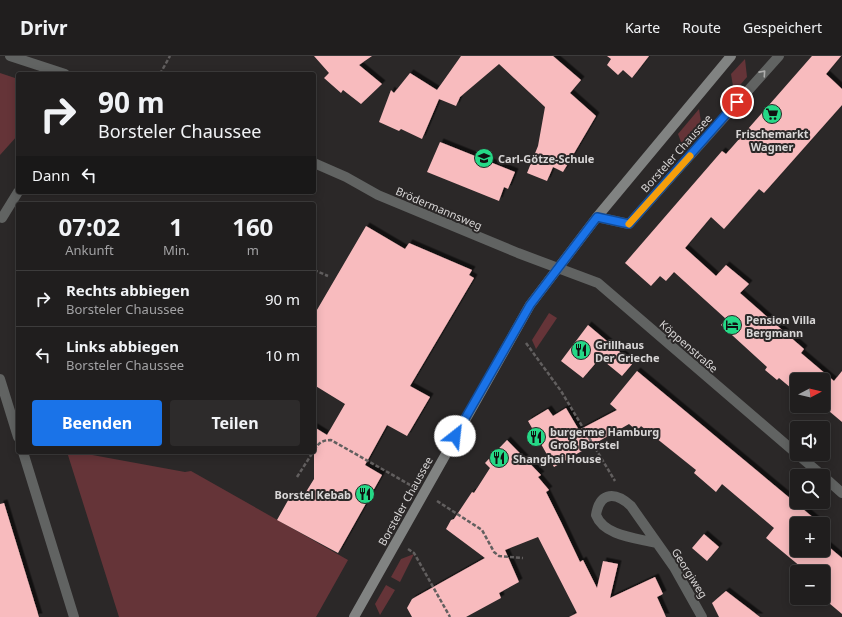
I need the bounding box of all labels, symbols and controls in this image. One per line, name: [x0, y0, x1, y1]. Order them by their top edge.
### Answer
text: Drivr: [20, 15, 67, 41]
text: Karte: [625, 18, 660, 37]
text: Route: [682, 18, 721, 37]
text: Gespeichert: [743, 18, 822, 37]
one-way arrow: [759, 70, 766, 78]
text: 90 m: [98, 83, 165, 121]
pin: [720, 85, 754, 119]
icon: right: [32, 88, 84, 140]
icon: arrive: [726, 91, 748, 113]
supermarket icon: Frischemarkt Wagner: [761, 103, 783, 125]
street label: Borsteler Chaussee: [637, 111, 715, 195]
text: Borsteler Chaussee: [98, 119, 261, 143]
place label: Frischemarkt Wagner: [736, 126, 809, 154]
school or university icon: Carl-Götze-Schule: [473, 147, 495, 169]
place label: Carl-Götze-Schule: [498, 151, 595, 166]
icon: left: [78, 164, 100, 186]
text: Dann: [32, 165, 70, 185]
street label: Brödermannsweg: [393, 183, 485, 233]
text: 07:02: [59, 210, 120, 243]
text: 1: [169, 210, 183, 243]
text: 160: [232, 210, 273, 243]
text: Ankunft: [65, 241, 114, 259]
text: Min.: [163, 241, 190, 259]
text: m: [247, 241, 259, 259]
text: Rechts abbiegen: [66, 280, 190, 300]
icon: right: [32, 288, 54, 310]
text: 90 m: [265, 289, 300, 309]
text: Borsteler Chaussee: [66, 300, 184, 318]
place label: Pension Villa Bergmann: [746, 312, 816, 340]
hotel icon: Pension Villa Bergmann: [721, 314, 743, 336]
street label: Köppenstraße: [657, 316, 721, 376]
text: Links abbiegen: [66, 336, 179, 356]
place label: Grillhaus Der Grieche: [595, 337, 660, 365]
restaurant icon: Grillhaus Der Grieche: [570, 339, 592, 361]
icon: left: [32, 344, 54, 366]
text: 10 m: [265, 345, 300, 365]
text: Borsteler Chaussee: [66, 356, 184, 374]
north arrow: [790, 373, 830, 413]
map controls: [790, 373, 830, 605]
button: Beenden: [32, 400, 162, 446]
button: Teilen: [170, 400, 300, 446]
position arrow: [434, 415, 476, 457]
button: sound: [790, 421, 830, 461]
place label: burgerme Hamburg Groß Borstel: [550, 424, 659, 452]
restaurant icon: burgerme Hamburg Groß Borstel: [525, 426, 547, 448]
restaurant icon: Shanghai House: [488, 447, 510, 469]
place label: Shanghai House: [513, 451, 602, 466]
street label: Borsteler Chaussee: [374, 454, 436, 548]
button: search: [790, 469, 830, 509]
restaurant icon: Borstel Kebab: [354, 483, 376, 505]
place label: Borstel Kebab: [275, 487, 351, 502]
button: +: [790, 517, 830, 557]
street label: Georgiweg: [669, 545, 711, 601]
button: −: [790, 565, 830, 605]

